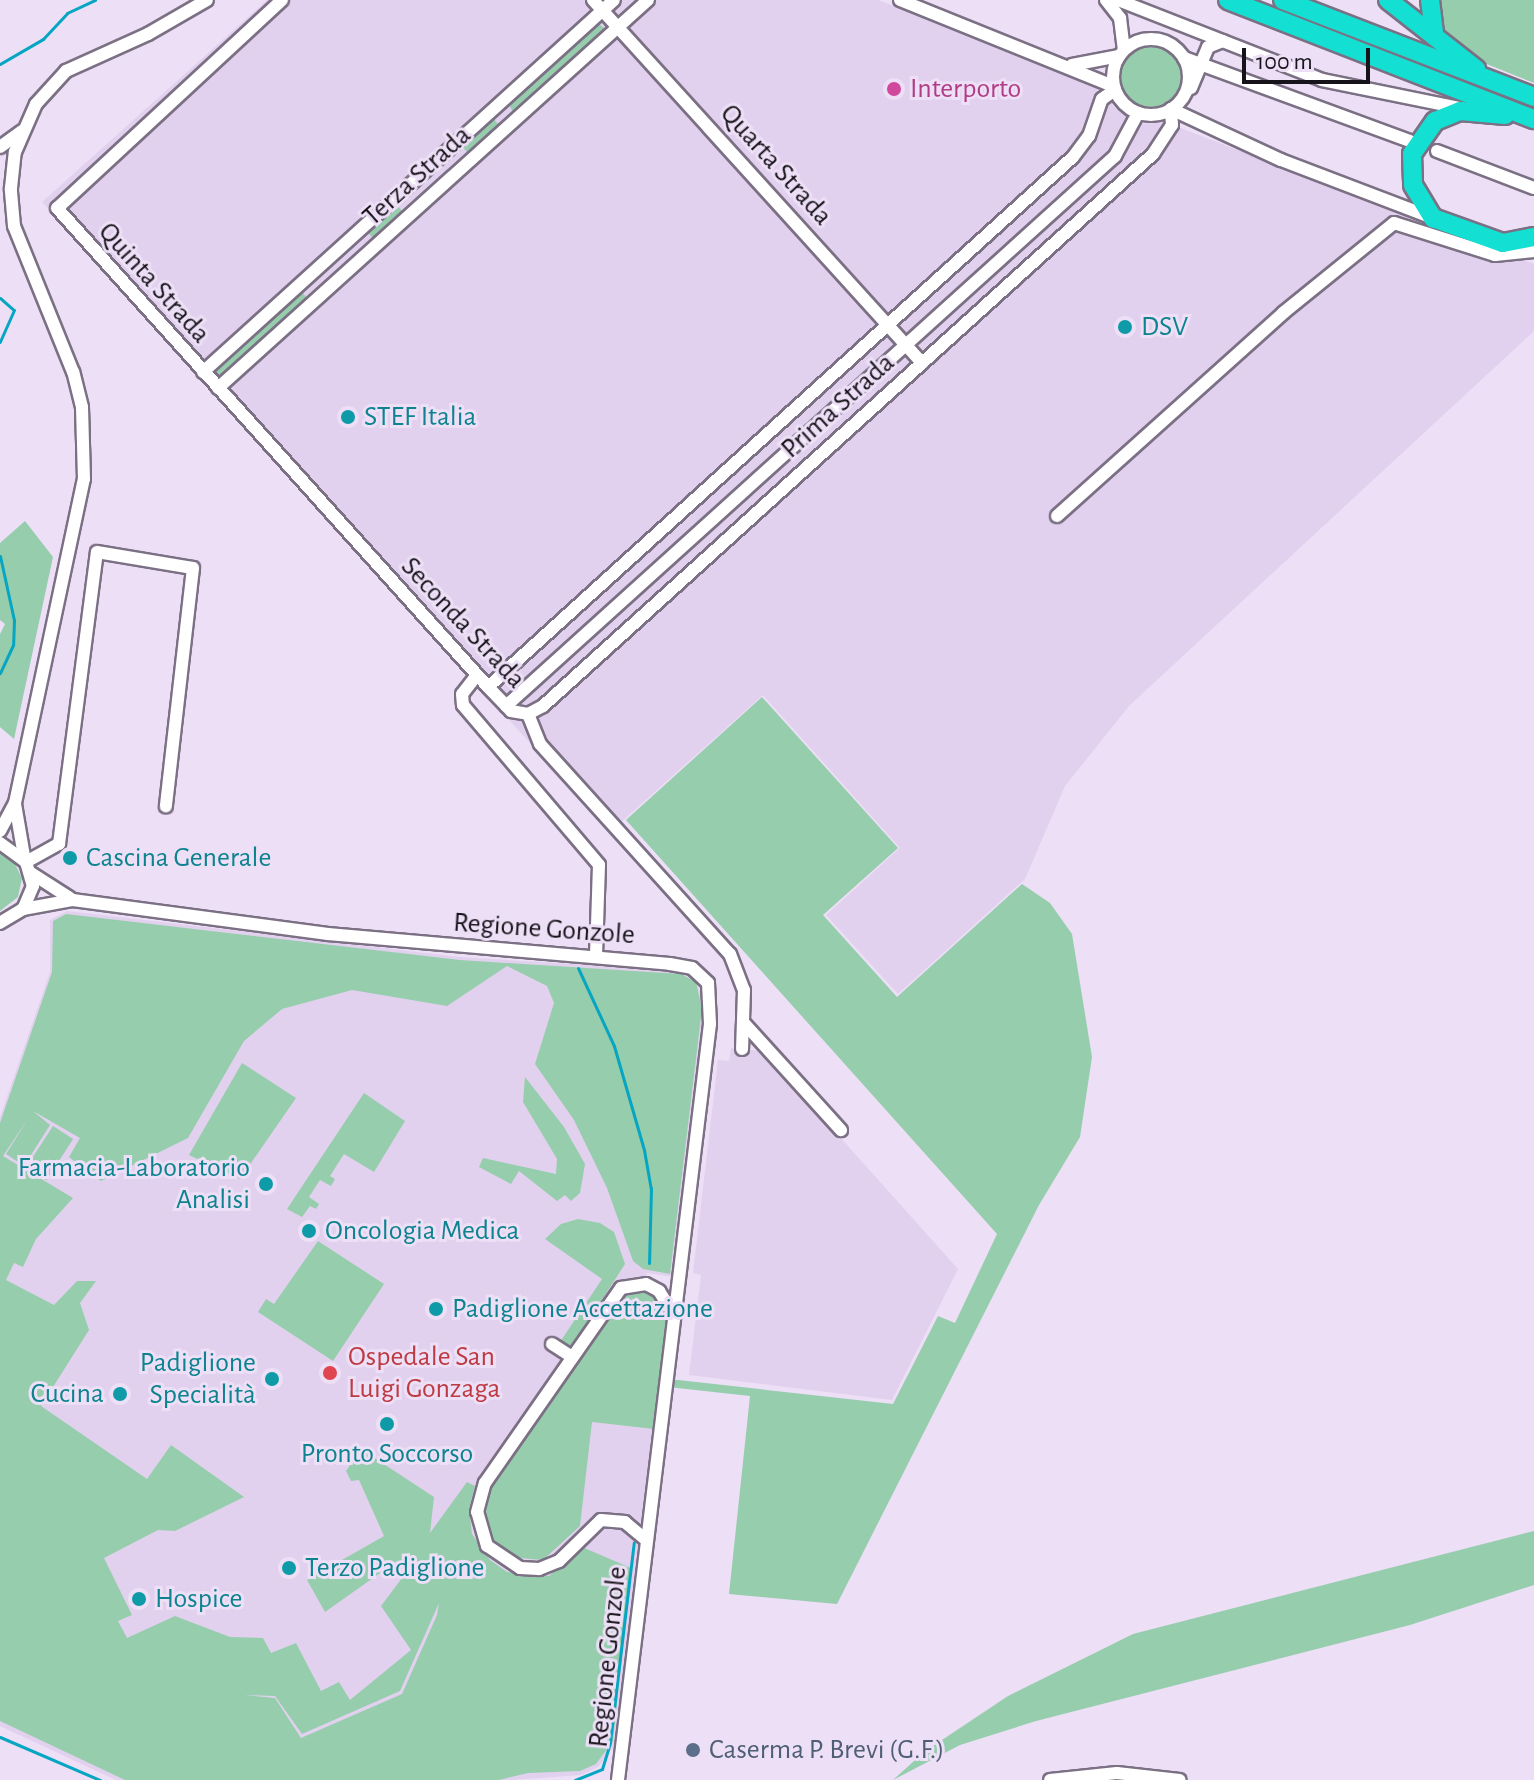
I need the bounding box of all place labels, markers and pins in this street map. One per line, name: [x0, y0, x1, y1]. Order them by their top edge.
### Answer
place label: Interporto: [910, 72, 1021, 106]
marker: Interporto: [885, 80, 903, 98]
place label: DSV: [1141, 310, 1188, 344]
marker: DSV: [1116, 318, 1134, 336]
place label: STEF Italia: [364, 400, 476, 434]
marker: STEF Italia: [339, 408, 357, 426]
place label: Cascina Generale: [86, 841, 271, 875]
marker: Cascina Generale: [61, 849, 79, 867]
place label: Farmacia-Laboratorio Analisi: [18, 1151, 250, 1217]
marker: Farmacia-Laboratorio Analisi: [257, 1175, 275, 1193]
place label: Oncologia Medica: [325, 1214, 520, 1248]
marker: Oncologia Medica: [300, 1222, 318, 1240]
place label: Padiglione Accettazione: [452, 1292, 713, 1326]
marker: Padiglione Accettazione: [427, 1300, 445, 1318]
place label: Ospedale San Luigi Gonzaga: [348, 1340, 501, 1406]
place label: Padiglione Specialità: [140, 1346, 256, 1412]
marker: Ospedale San Luigi Gonzaga: [319, 1362, 341, 1384]
marker: Padiglione Specialità: [263, 1370, 281, 1388]
place label: Cucina: [31, 1377, 104, 1411]
marker: Cucina: [111, 1385, 129, 1403]
marker: Pronto Soccorso: [378, 1415, 396, 1433]
place label: Pronto Soccorso: [301, 1437, 473, 1471]
place label: Terzo Padiglione: [305, 1551, 485, 1585]
marker: Terzo Padiglione: [280, 1559, 298, 1577]
place label: Hospice: [155, 1582, 242, 1616]
marker: Hospice: [130, 1590, 148, 1608]
place label: Caserma P. Brevi (G.F.): [709, 1733, 945, 1767]
marker: Caserma P. Brevi (G.F.): [684, 1741, 702, 1759]

